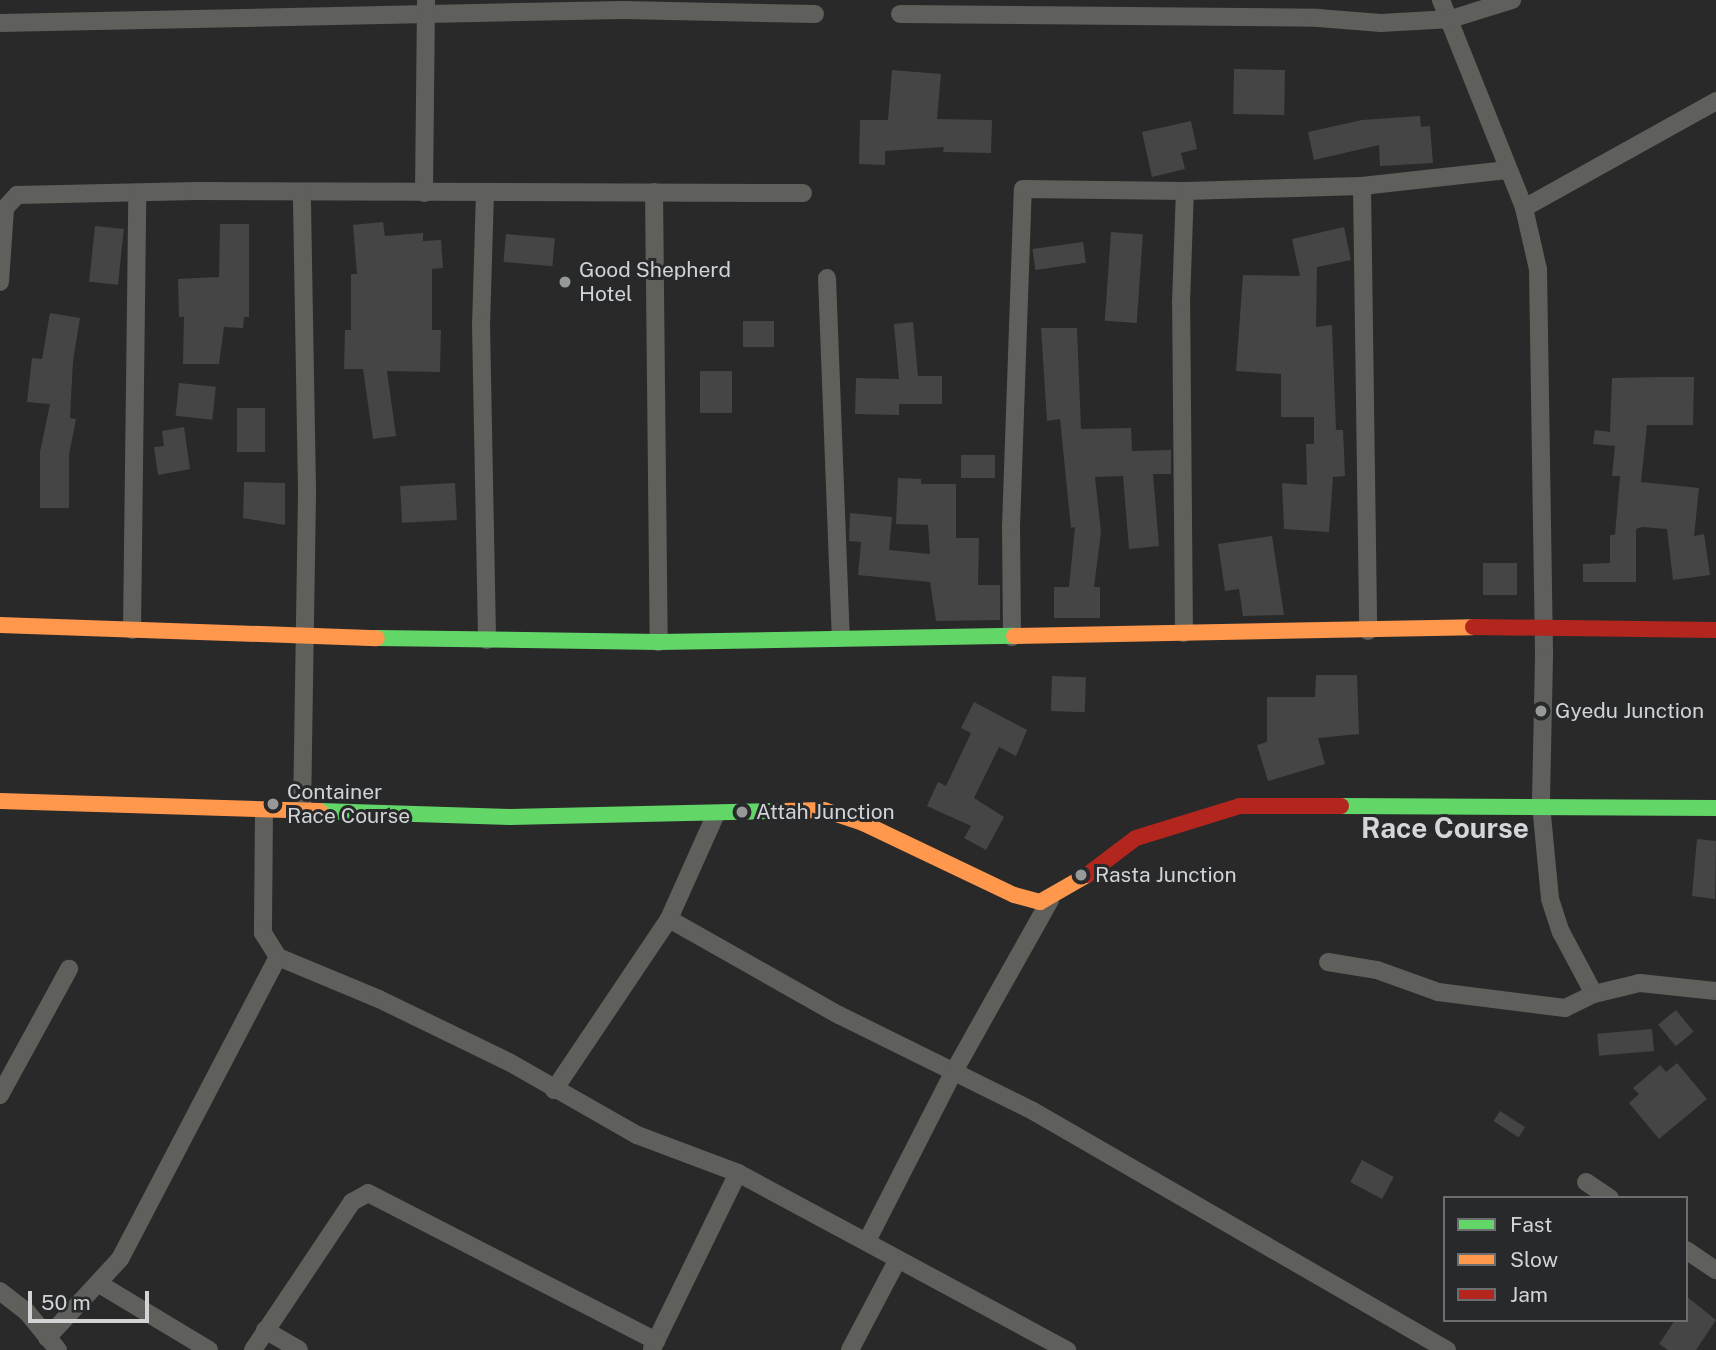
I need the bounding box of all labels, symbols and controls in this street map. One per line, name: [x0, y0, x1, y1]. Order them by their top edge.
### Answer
place label: Good Shepherd Hotel: [579, 257, 731, 307]
marker: Good Shepherd Hotel: [557, 274, 573, 290]
place label: Gyedu Junction: [1555, 698, 1704, 724]
marker: Gyedu Junction: [1533, 703, 1549, 719]
place label: Container Race Course: [287, 779, 410, 829]
marker: Container Race Course: [265, 796, 281, 812]
place label: Attah Junction: [756, 799, 895, 825]
marker: Attah Junction: [734, 804, 750, 820]
district label: Race Course: [1361, 811, 1529, 845]
place label: Rasta Junction: [1095, 862, 1237, 888]
marker: Rasta Junction: [1073, 867, 1089, 883]
legend: [1443, 1196, 1688, 1322]
text: Fast: [1510, 1212, 1552, 1237]
text: Slow: [1510, 1247, 1558, 1272]
scale bar: [32, 1276, 152, 1320]
text: Jam: [1510, 1282, 1548, 1307]
text: 50 m: [41, 1290, 91, 1315]

